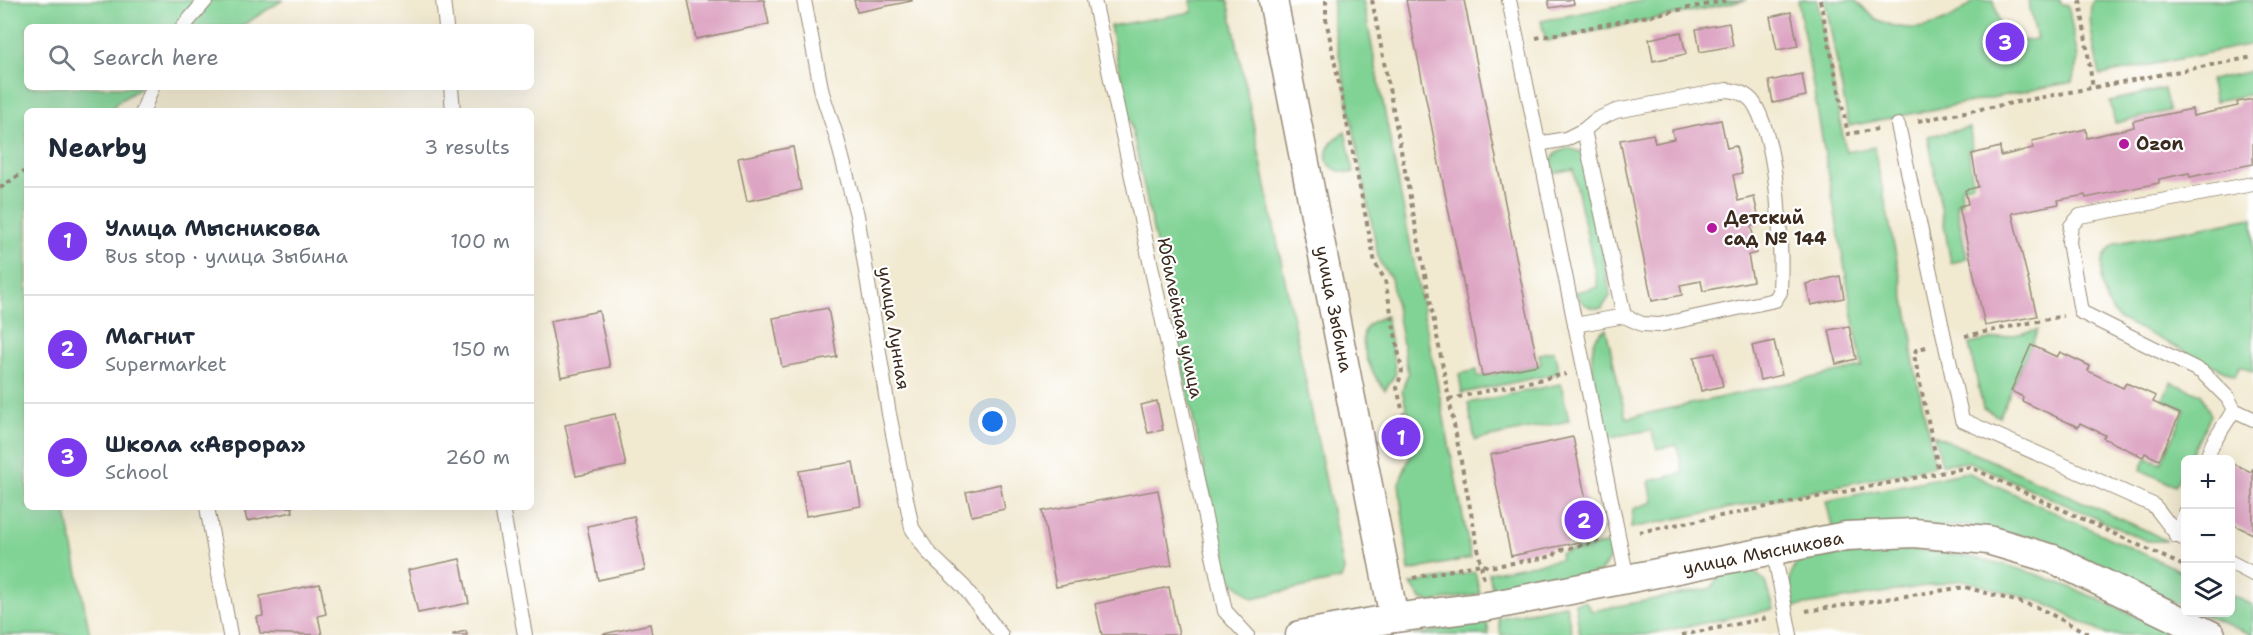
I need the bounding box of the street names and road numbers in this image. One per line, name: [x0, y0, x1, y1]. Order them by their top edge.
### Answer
street label: Юбилейная улица: [1151, 236, 1209, 400]
street label: улица Зыбина: [1310, 244, 1358, 374]
street label: улица Лунная: [872, 265, 916, 391]
street label: улица Мысникова: [1681, 526, 1845, 580]

